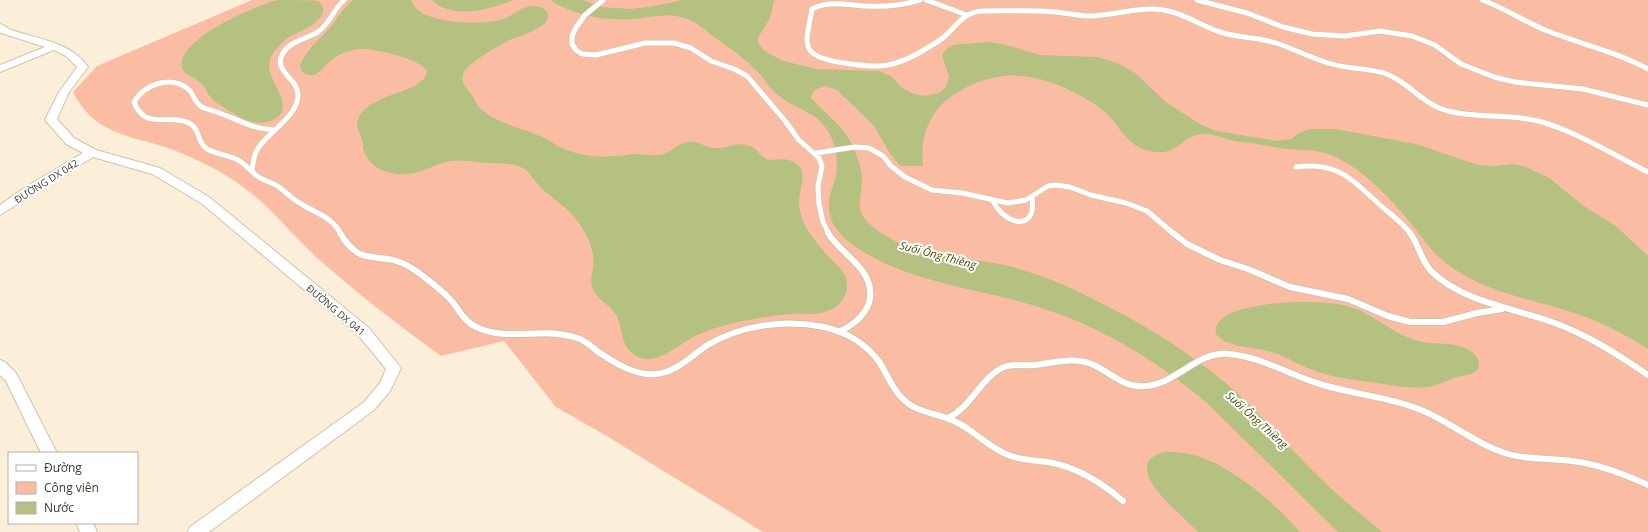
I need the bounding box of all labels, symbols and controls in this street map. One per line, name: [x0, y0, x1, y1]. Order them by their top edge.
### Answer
street label: ĐƯỜNG DX 042: [11, 156, 81, 206]
water label: Suối Ông Thiềng: [898, 237, 979, 272]
street label: ĐƯỜNG DX 041: [304, 281, 368, 339]
water label: Suối Ông Thiềng: [1223, 388, 1293, 452]
legend: [8, 452, 138, 524]
text: Đường: [44, 459, 82, 476]
text: Công viên: [44, 479, 99, 496]
text: Nước: [44, 499, 74, 516]

